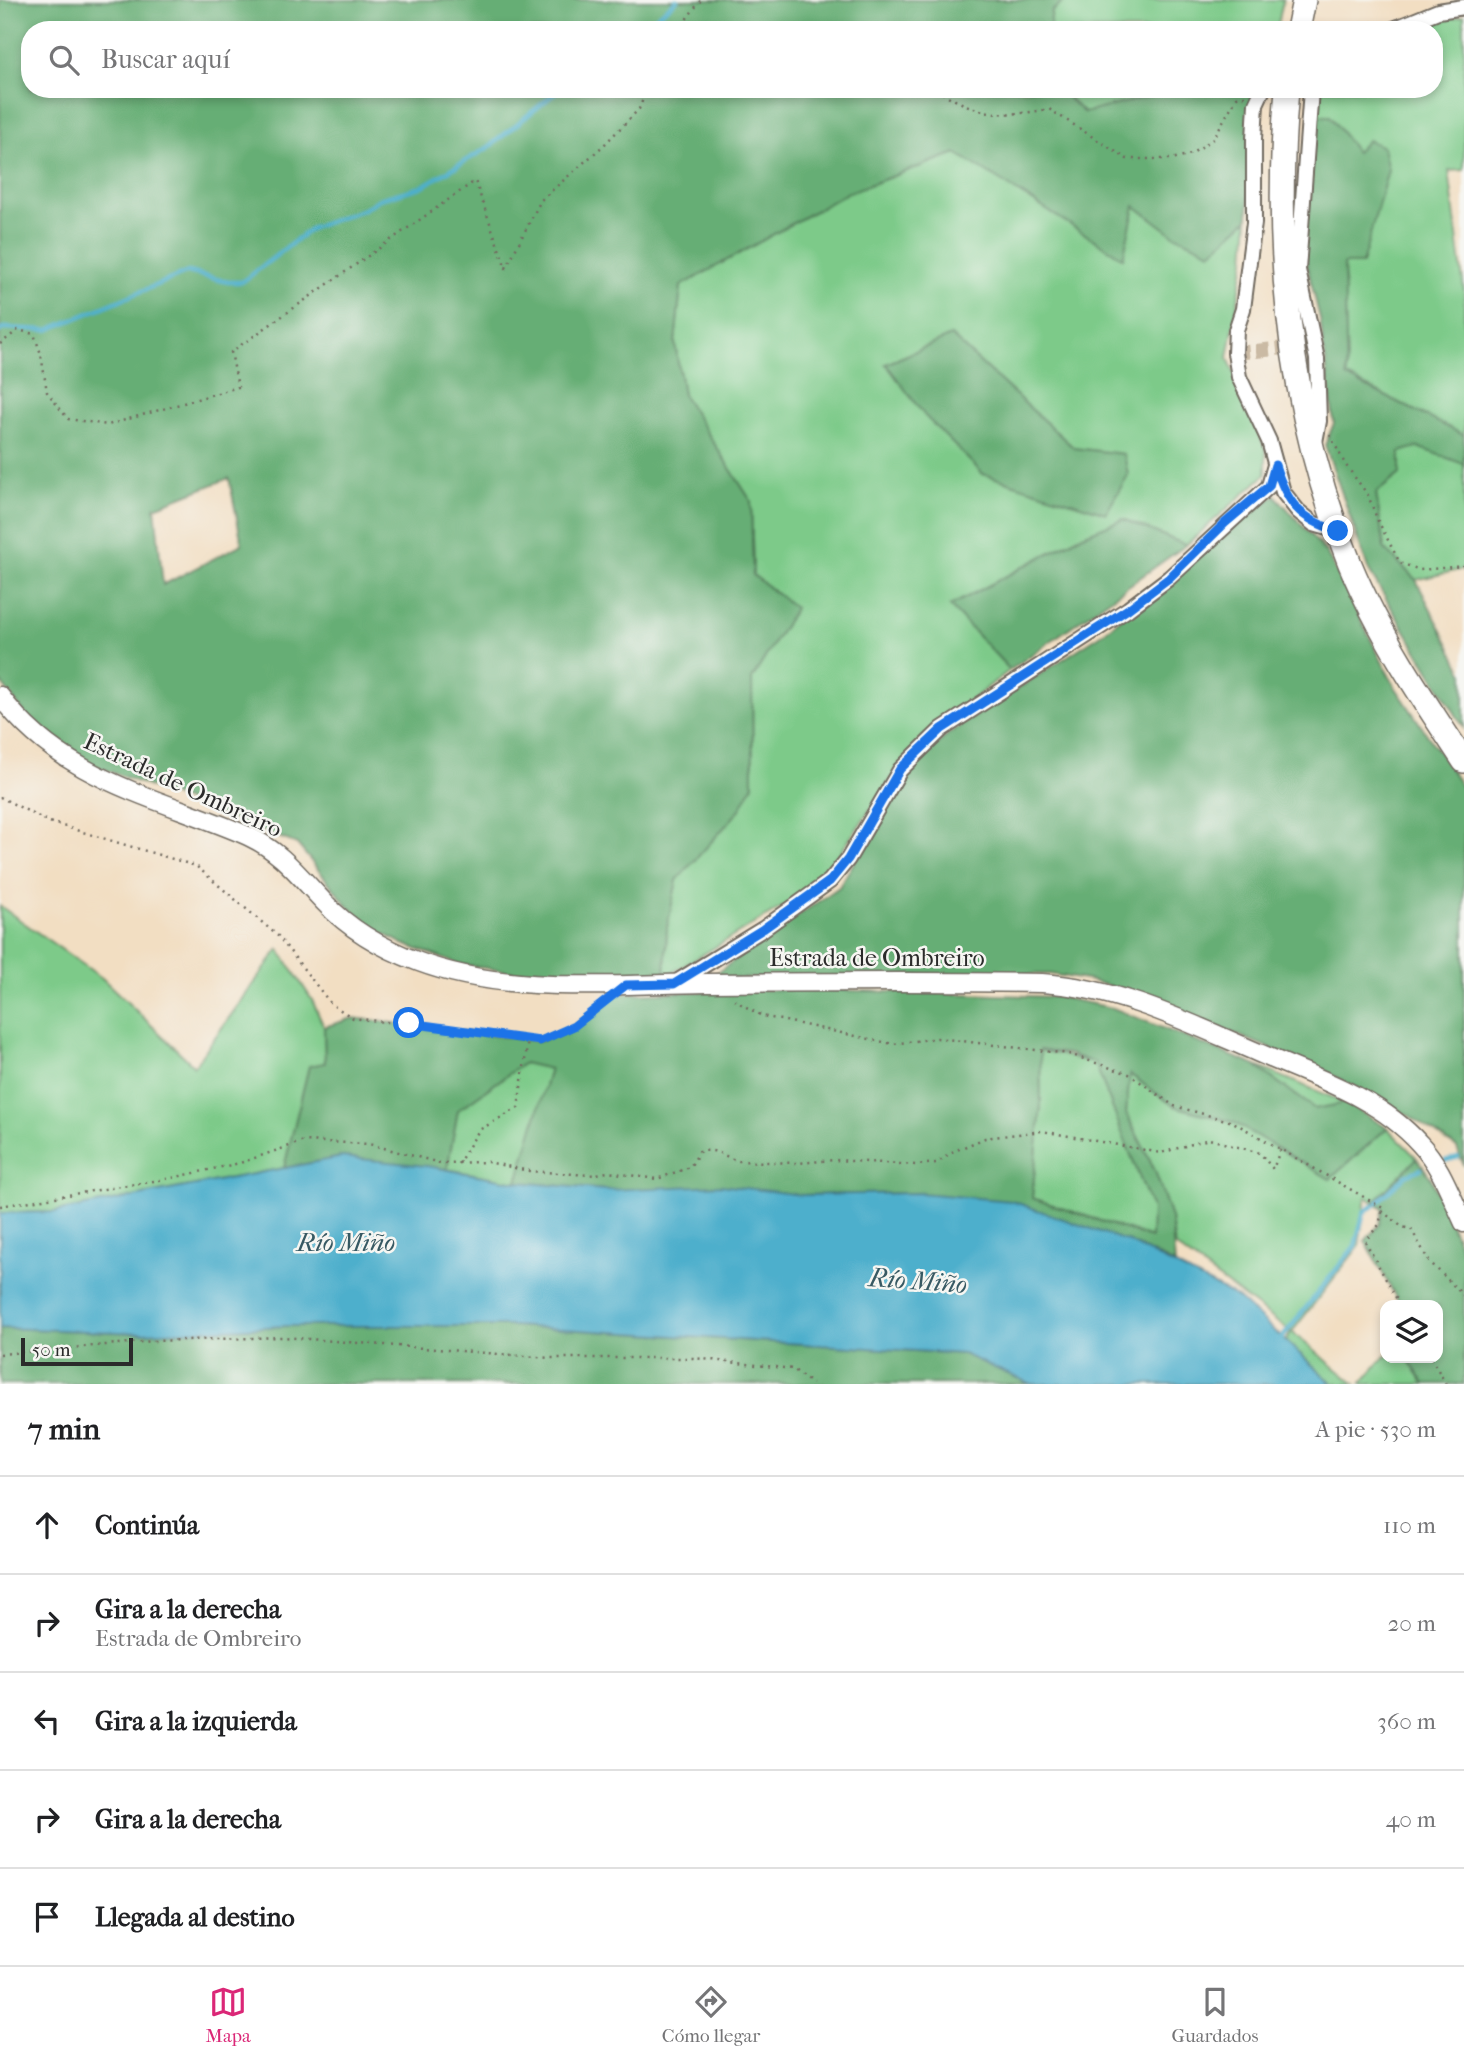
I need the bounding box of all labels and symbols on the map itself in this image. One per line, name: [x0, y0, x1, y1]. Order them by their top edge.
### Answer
route end: [1322, 515, 1353, 546]
street label: Estrada de Ombreiro: [80, 727, 286, 843]
street label: Estrada de Ombreiro: [769, 944, 985, 972]
route start: [393, 1007, 424, 1038]
water label: Río Miño: [295, 1227, 395, 1258]
water label: Río Miño: [866, 1262, 968, 1300]
scale bar: [21, 1335, 133, 1367]

